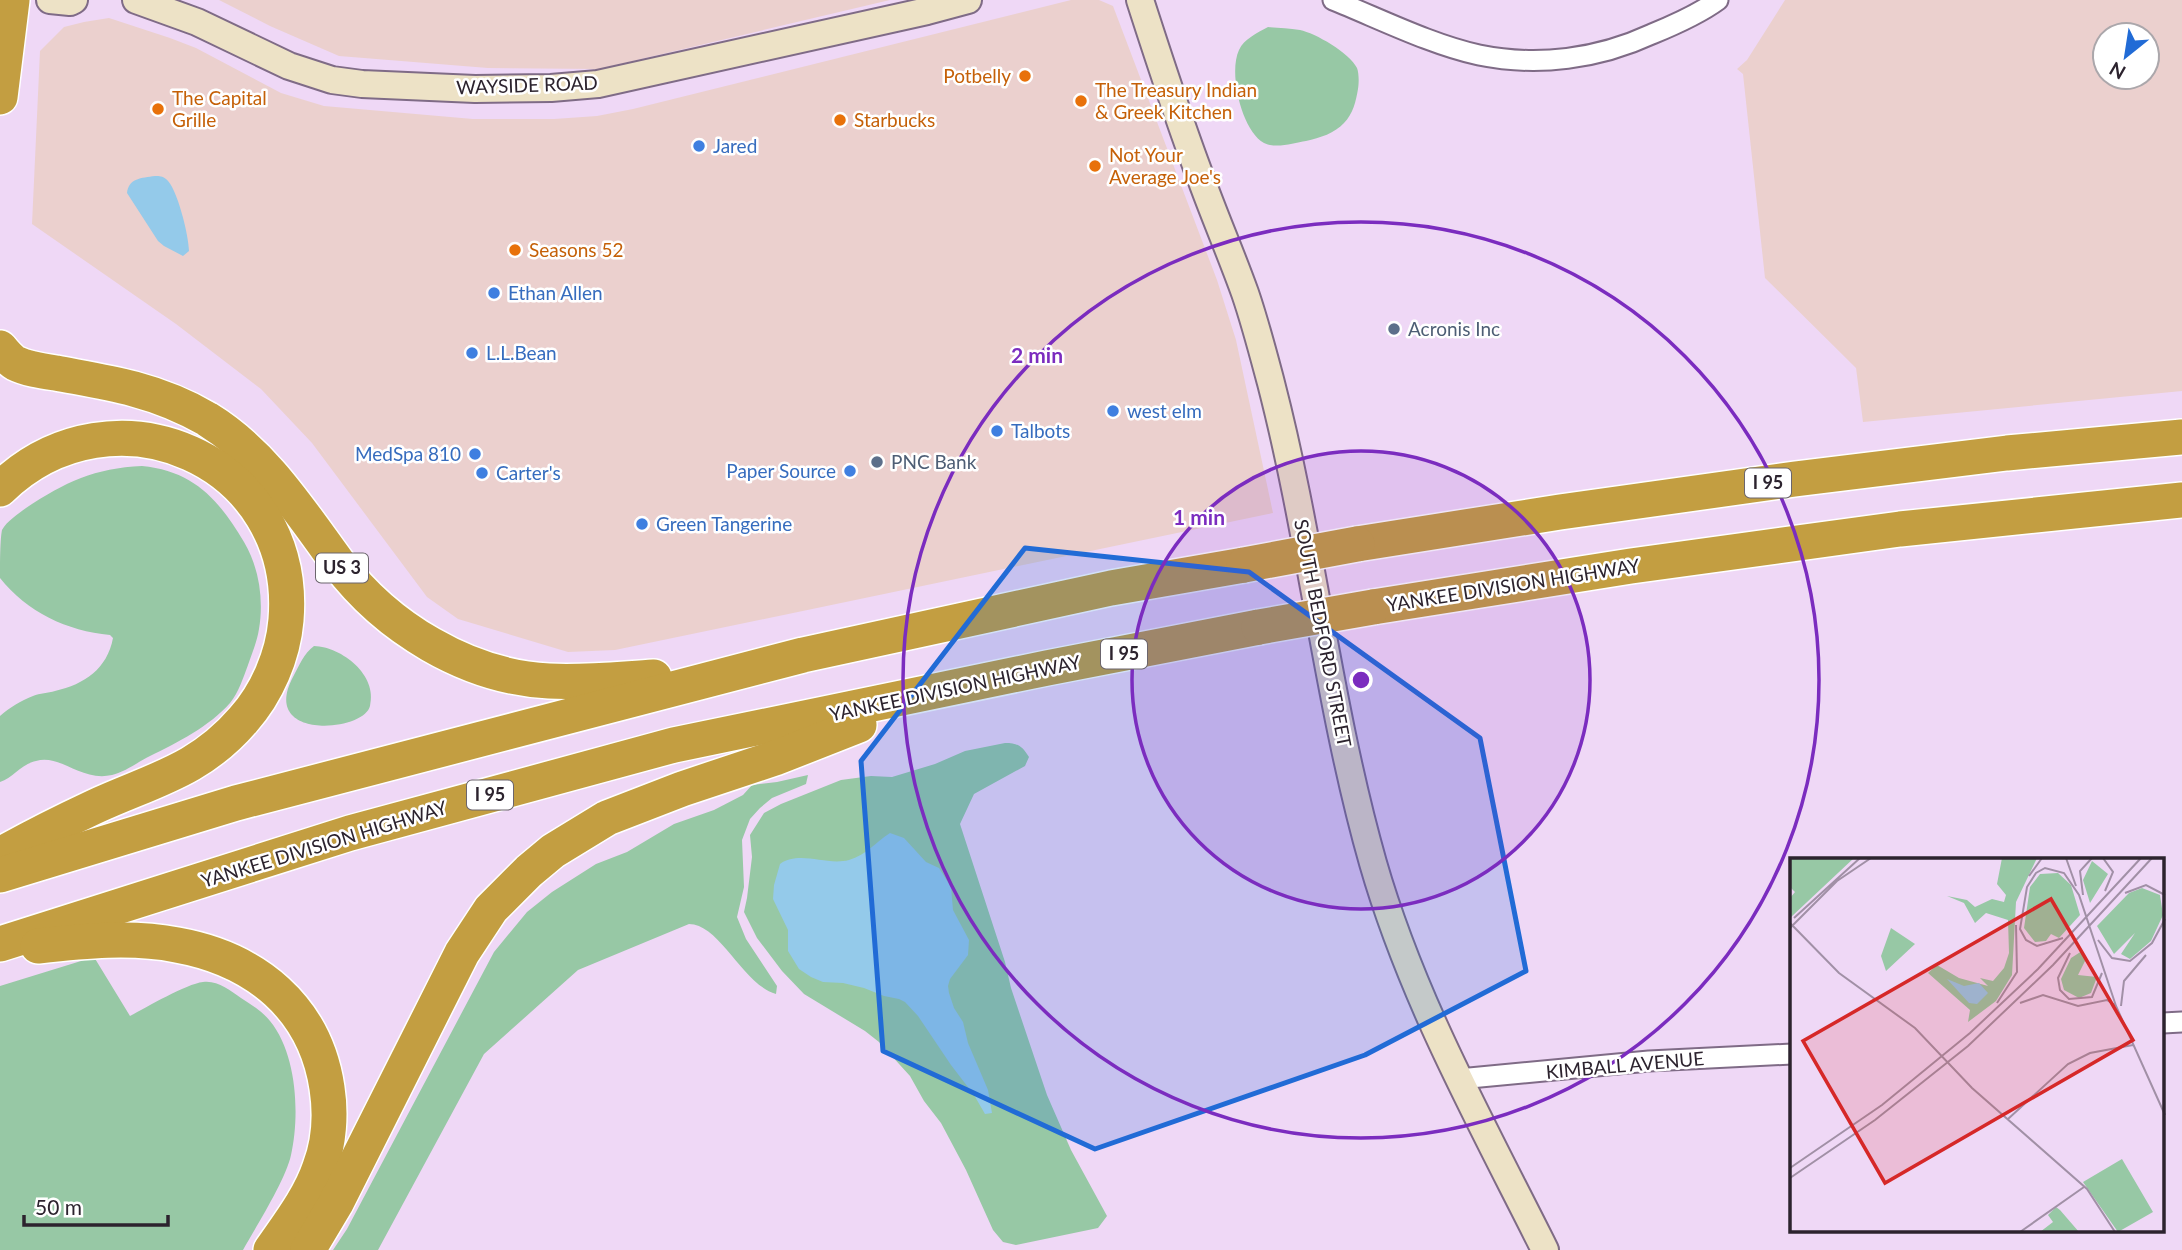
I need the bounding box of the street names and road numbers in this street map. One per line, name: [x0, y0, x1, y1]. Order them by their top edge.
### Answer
street label: WAYSIDE ROAD: [456, 71, 598, 98]
road number: I 95: [1745, 468, 1791, 498]
street label: SOUTH BEDFORD STREET: [1290, 517, 1357, 749]
street label: YANKEE DIVISION HIGHWAY: [1385, 553, 1641, 616]
road number: US 3: [316, 554, 368, 582]
road number: I 95: [1101, 640, 1147, 668]
street label: YANKEE DIVISION HIGHWAY: [827, 650, 1083, 725]
road number: I 95: [467, 780, 513, 810]
street label: YANKEE DIVISION HIGHWAY: [198, 795, 450, 892]
street label: KIMBALL AVENUE: [1545, 1046, 1705, 1083]

